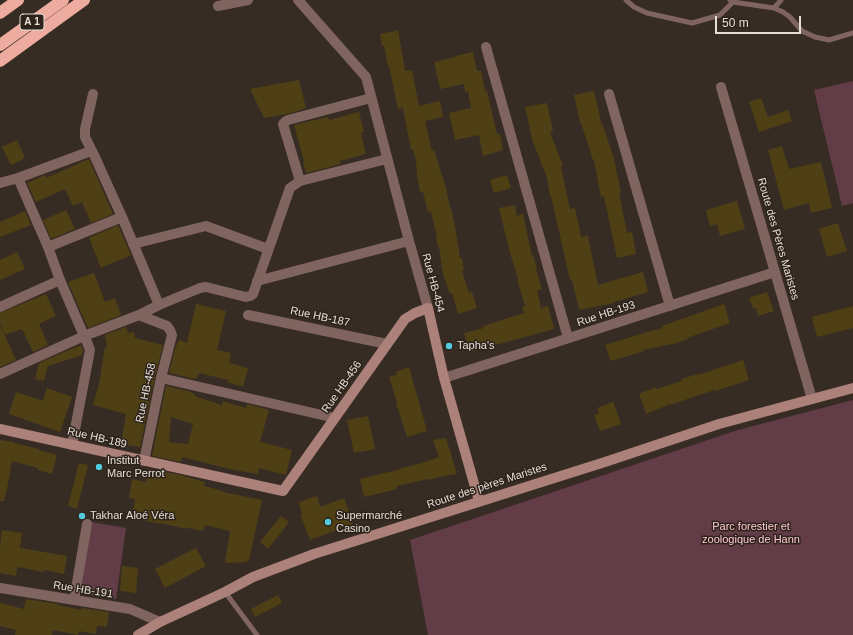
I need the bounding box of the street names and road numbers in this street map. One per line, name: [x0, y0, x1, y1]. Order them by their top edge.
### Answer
road number: A 1: [20, 14, 44, 30]
street label: Route des Pères Maristes: [754, 176, 802, 302]
street label: Rue HB-454: [419, 252, 447, 314]
street label: Rue HB-193: [575, 298, 637, 330]
street label: Rue HB-187: [289, 304, 351, 330]
street label: Rue HB-456: [319, 358, 365, 416]
street label: Rue HB-458: [133, 362, 159, 424]
street label: Rue HB-189: [66, 425, 128, 451]
street label: Route des pères Maristes: [425, 460, 549, 512]
street label: Rue HB-191: [52, 579, 114, 601]

